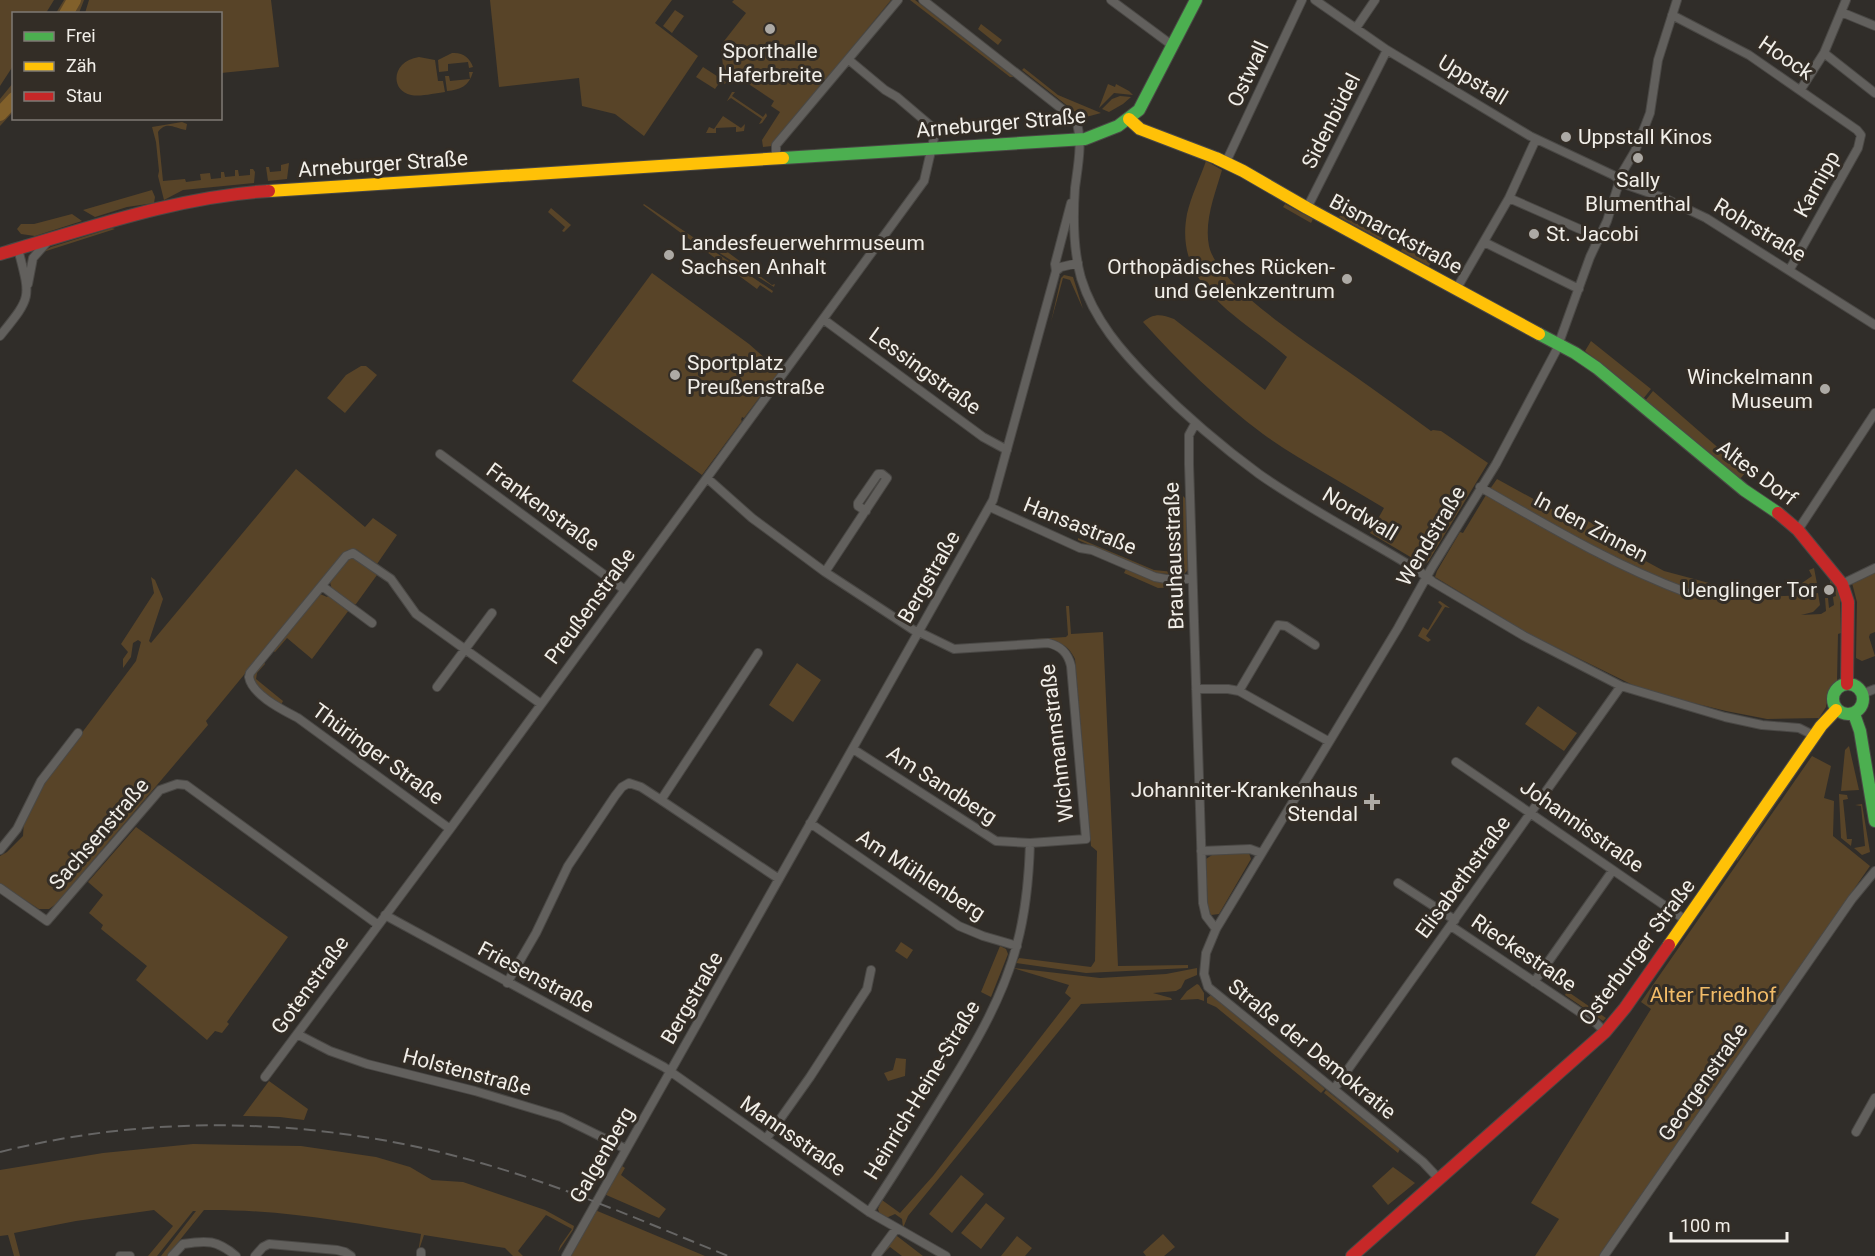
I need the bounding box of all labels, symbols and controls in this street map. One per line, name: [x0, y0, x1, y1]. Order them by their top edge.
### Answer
legend: [12, 12, 222, 120]
marker: Sporthalle Haferbreite: [763, 22, 777, 36]
text: Frei: [66, 25, 96, 46]
street label: Hoock: [1754, 31, 1818, 85]
street label: Ostwall: [1222, 37, 1274, 111]
place label: Sporthalle Haferbreite: [718, 39, 822, 87]
street label: Uppstall: [1434, 50, 1512, 110]
text: Zäh: [66, 55, 97, 76]
street label: Sidenbüdel: [1297, 69, 1365, 173]
text: Stau: [66, 85, 102, 106]
street label: Arneburger Straße: [915, 104, 1087, 142]
place label: Uppstall Kinos: [1578, 125, 1712, 149]
marker: Uppstall Kinos: [1559, 130, 1573, 144]
street label: Arneburger Straße: [297, 146, 469, 182]
street label: Karnipp: [1789, 147, 1845, 221]
marker: Sally Blumenthal: [1631, 151, 1645, 165]
place label: Sally Blumenthal: [1585, 168, 1691, 216]
street label: Bismarckstraße: [1326, 189, 1466, 279]
street label: Rohrstraße: [1710, 193, 1810, 267]
place label: St. Jacobi: [1546, 222, 1639, 246]
marker: St. Jacobi: [1527, 227, 1541, 241]
place label: Landesfeuerwehrmuseum Sachsen Anhalt: [681, 231, 925, 279]
marker: Landesfeuerwehrmuseum Sachsen Anhalt: [662, 248, 676, 262]
place label: Orthopädisches Rücken- und Gelenkzentrum: [1107, 255, 1335, 303]
marker: Orthopädisches Rücken- und Gelenkzentrum: [1340, 272, 1354, 286]
street label: Lessingstraße: [865, 322, 985, 420]
place label: Sportplatz Preußenstraße: [687, 351, 825, 399]
place label: Winckelmann Museum: [1687, 365, 1813, 413]
marker: Sportplatz Preußenstraße: [668, 368, 682, 382]
marker: Winckelmann Museum: [1818, 382, 1832, 396]
street label: Altes Dorf: [1713, 435, 1802, 511]
street label: Frankenstraße: [482, 458, 604, 556]
street label: Brauhausstraße: [1159, 482, 1189, 630]
street label: Nordwall: [1318, 482, 1402, 546]
street label: Wendstraße: [1392, 482, 1470, 590]
street label: In den Zinnen: [1530, 487, 1652, 567]
street label: Hansastraße: [1020, 492, 1140, 560]
street label: Bergstraße: [893, 527, 965, 627]
street label: Preußenstraße: [540, 543, 640, 669]
place label: Uenglinger Tor: [1682, 578, 1817, 602]
marker: Uenglinger Tor: [1822, 583, 1836, 597]
street label: Wichmannstraße: [1035, 663, 1079, 823]
street label: Thüringer Straße: [308, 698, 448, 810]
street label: Am Sandberg: [882, 741, 1002, 829]
street label: Sachsenstraße: [44, 773, 154, 895]
street label: Johannisstraße: [1516, 775, 1648, 877]
place label: Johanniter-Krankenhaus Stendal: [1131, 778, 1358, 826]
marker: Johanniter-Krankenhaus Stendal: [1363, 793, 1381, 811]
street label: Elisabethstraße: [1411, 811, 1515, 943]
street label: Am Mühlenberg: [852, 825, 990, 925]
street label: Osterburger Straße: [1574, 874, 1700, 1030]
street label: Rieckestraße: [1467, 909, 1581, 997]
street label: Gotenstraße: [266, 931, 354, 1039]
street label: Friesenstraße: [474, 936, 598, 1018]
street label: Bergstraße: [656, 948, 728, 1048]
street label: Straße der Demokratie: [1223, 974, 1401, 1124]
park label: Alter Friedhof: [1650, 983, 1777, 1007]
street label: Heinrich-Heine-Straße: [859, 996, 985, 1184]
street label: Georgenstraße: [1653, 1018, 1753, 1146]
street label: Holstenstraße: [400, 1043, 534, 1101]
street label: Mannsstraße: [736, 1091, 850, 1181]
street label: Galgenberg: [565, 1103, 639, 1207]
scale bar: [1671, 1205, 1786, 1243]
text: 100 m: [1680, 1215, 1731, 1236]

